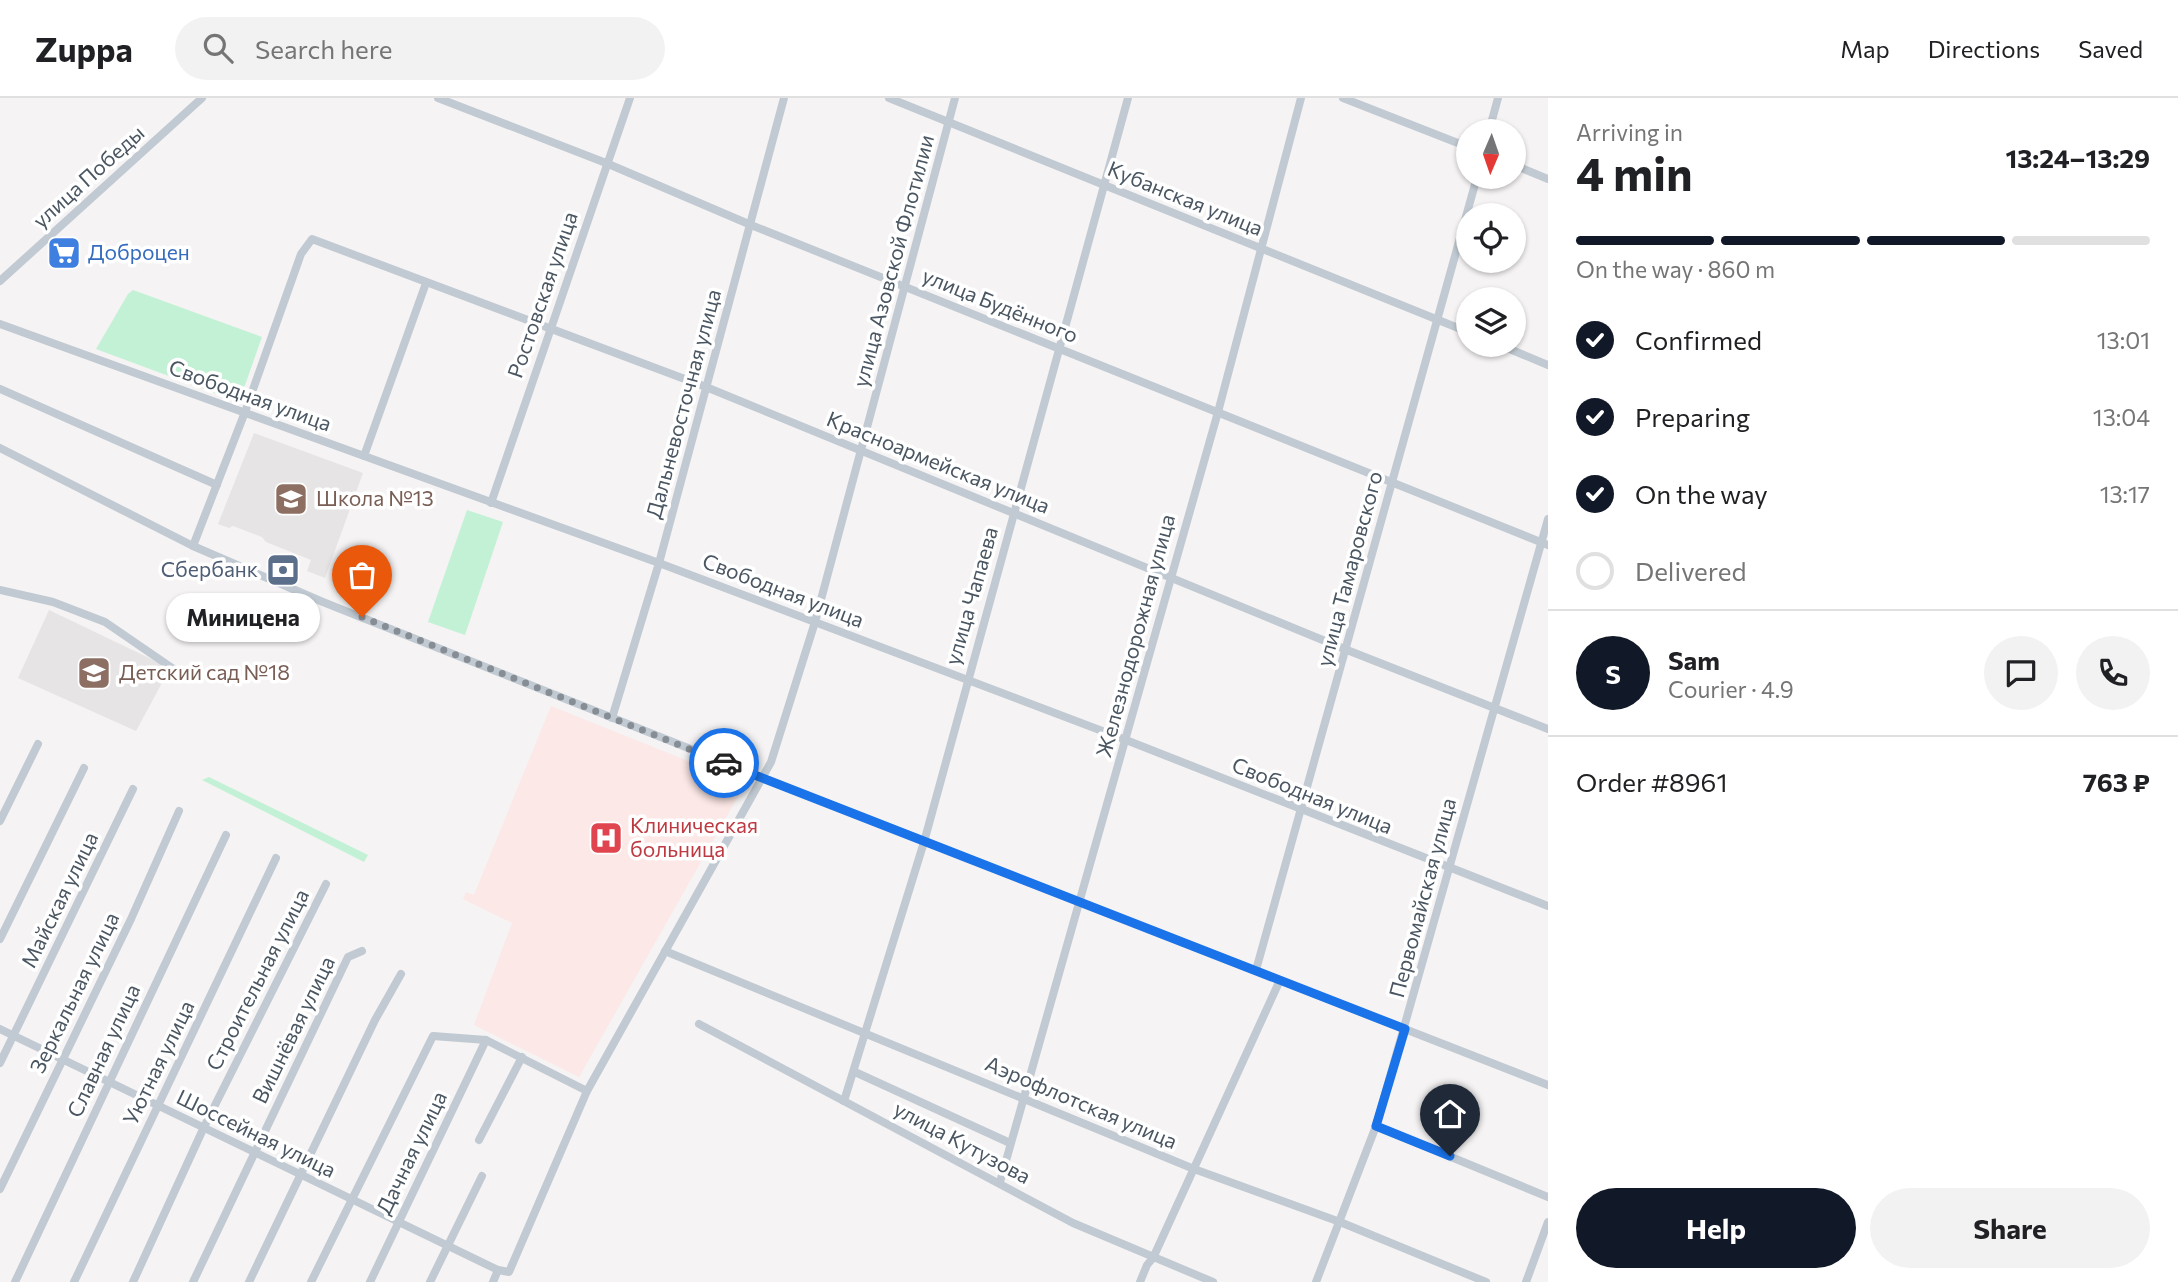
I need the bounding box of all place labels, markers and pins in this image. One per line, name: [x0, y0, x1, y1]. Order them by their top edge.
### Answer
supermarket icon: Доброцен: [45, 234, 83, 272]
place label: Доброцен: [88, 239, 190, 264]
school or university icon: Школа №13: [272, 480, 310, 518]
place label: Школа №13: [316, 485, 434, 510]
pin: [332, 545, 392, 617]
bank icon: Сбербанк: [264, 551, 302, 589]
place label: Сбербанк: [161, 556, 258, 581]
callout: Миницена: [166, 592, 320, 642]
school or university icon: Детский сад №18: [75, 654, 113, 692]
place label: Детский сад №18: [119, 659, 290, 684]
place label: Клиническая больница: [630, 812, 758, 861]
hospital icon: Клиническая больница: [587, 819, 625, 857]
pin: [1420, 1084, 1480, 1156]

